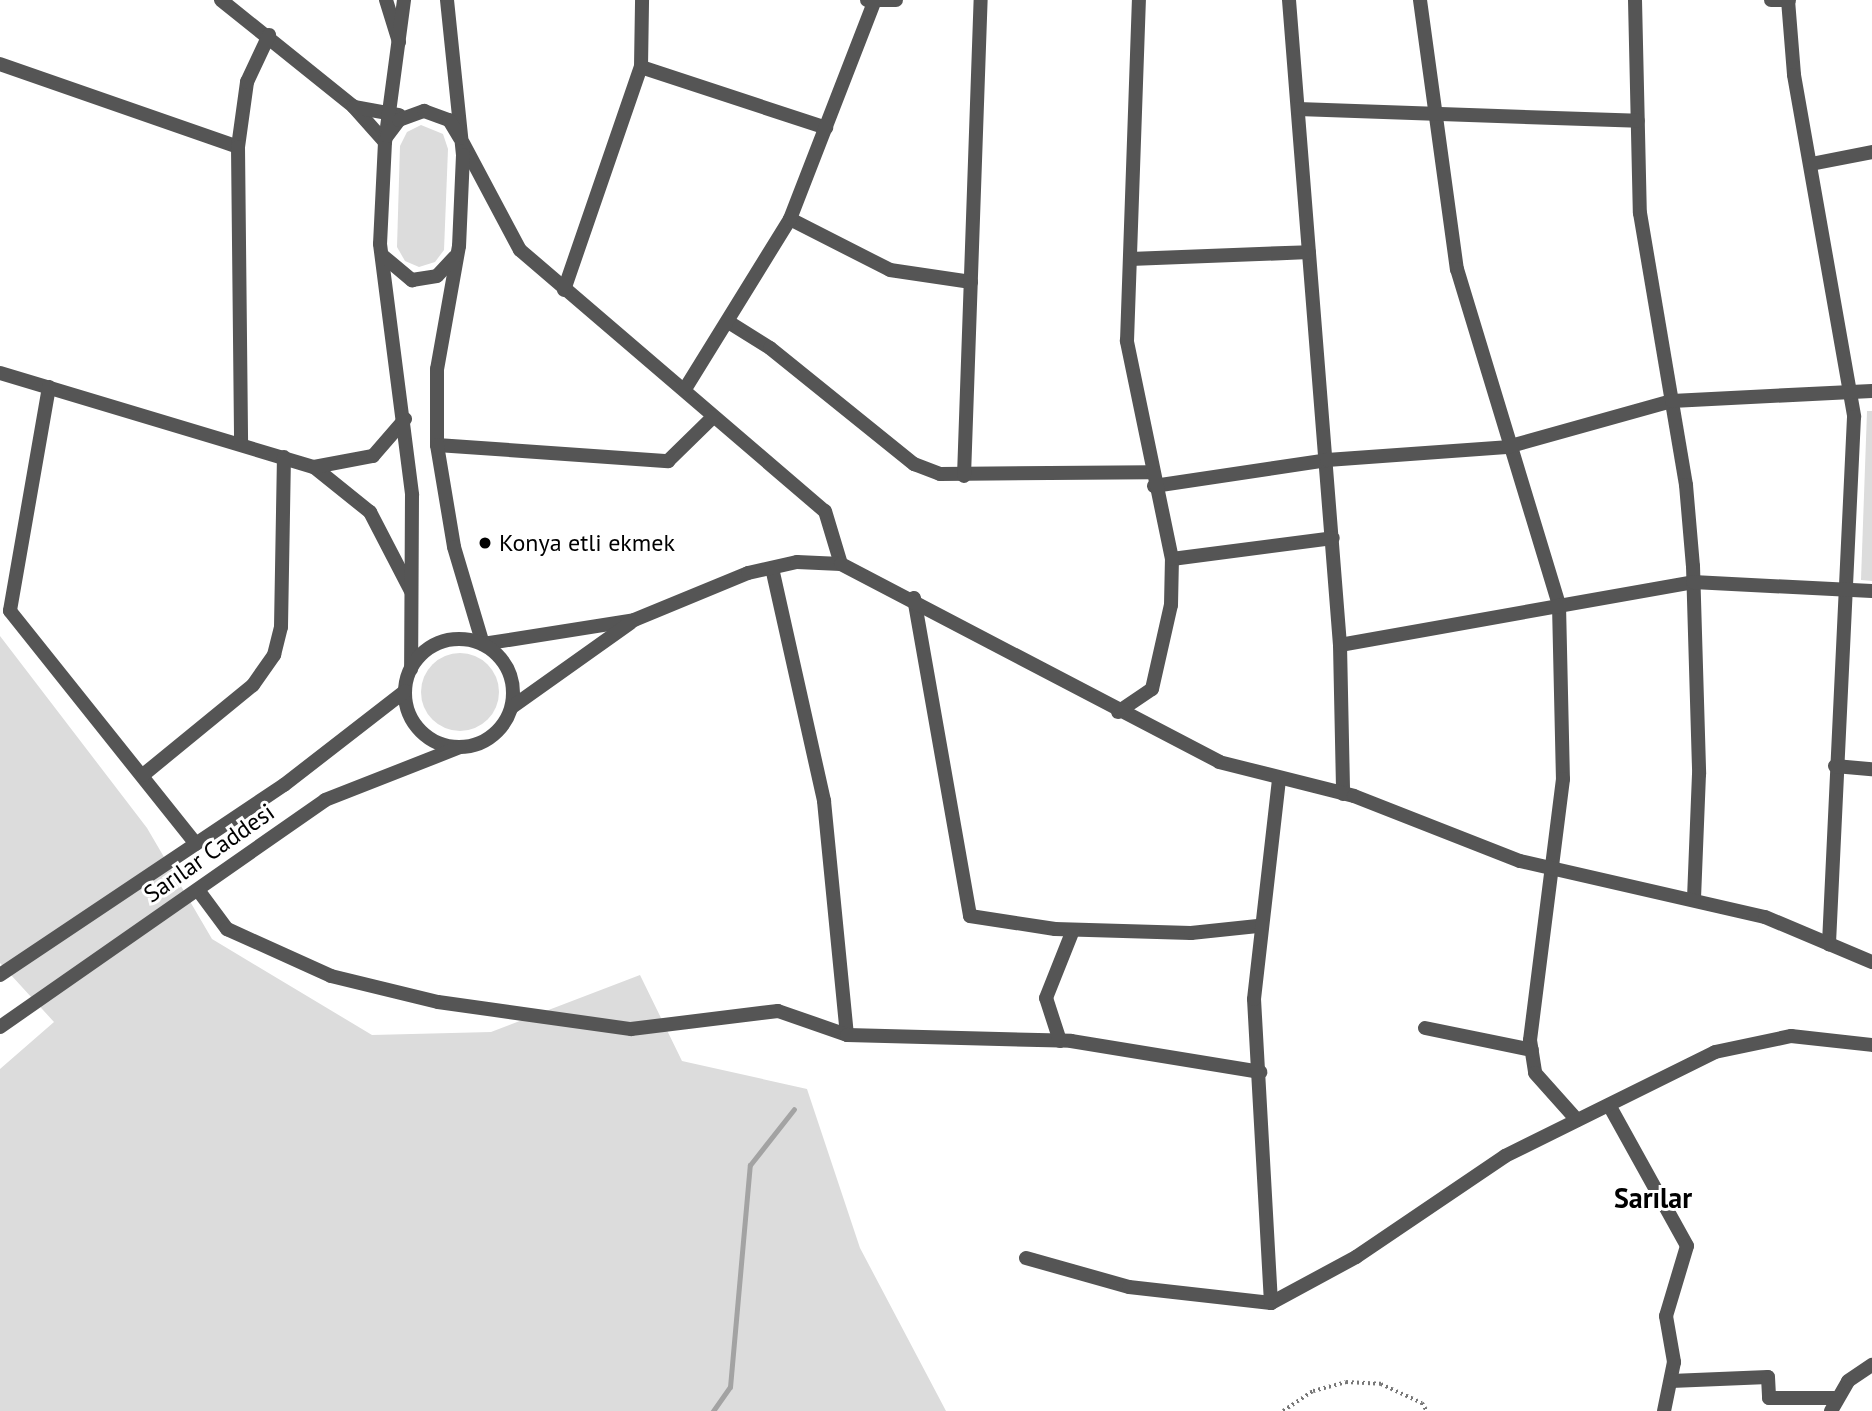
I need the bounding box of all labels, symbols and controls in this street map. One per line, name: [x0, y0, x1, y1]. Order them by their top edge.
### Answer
place label: Konya etli ekmek: [499, 529, 675, 557]
marker: Konya etli ekmek: [477, 535, 493, 551]
street label: Sarılar Caddesi: [138, 797, 280, 909]
district label: Sarılar: [1614, 1181, 1692, 1215]

